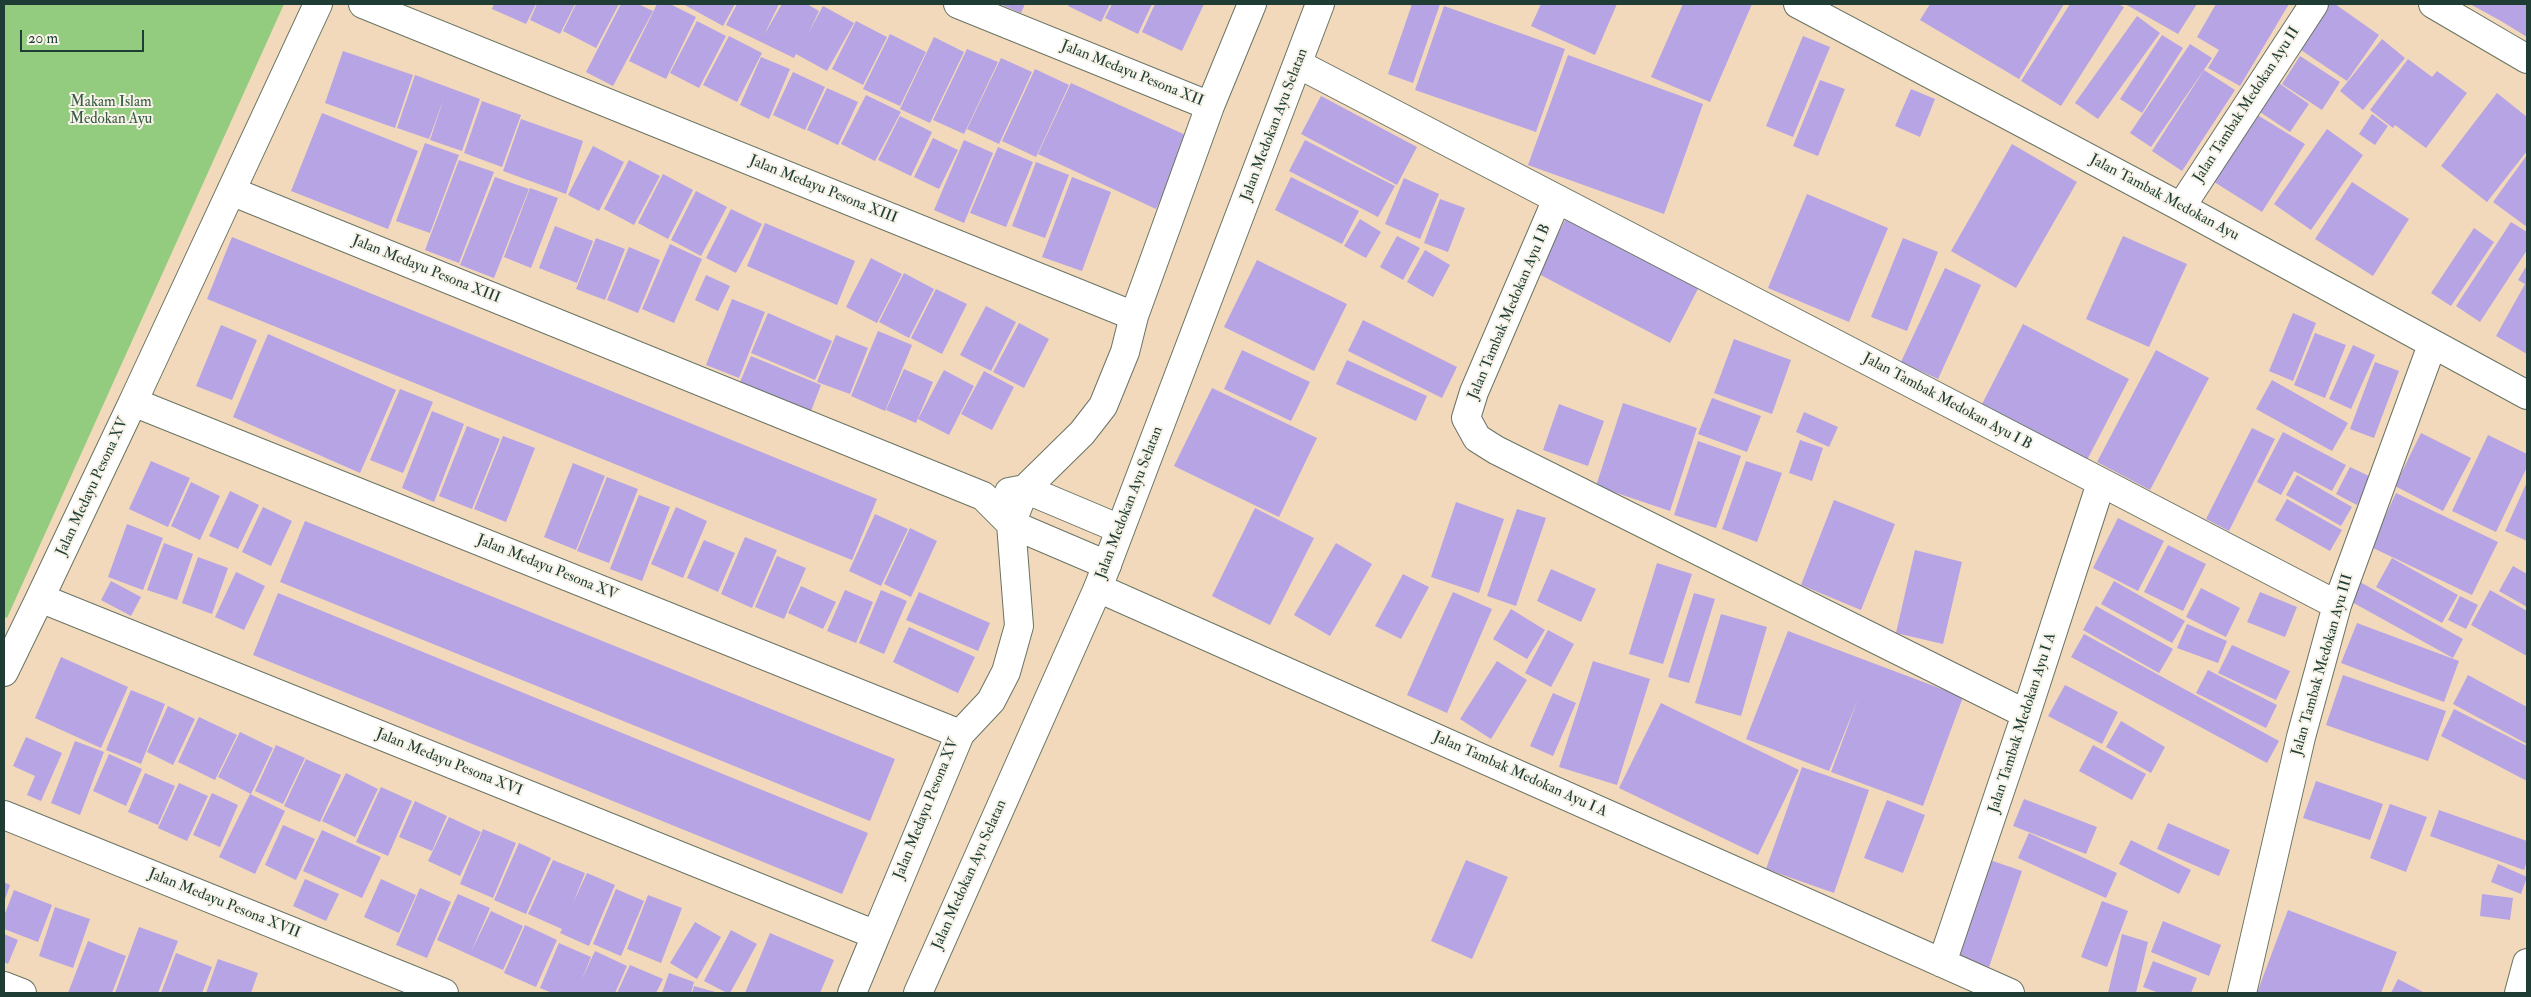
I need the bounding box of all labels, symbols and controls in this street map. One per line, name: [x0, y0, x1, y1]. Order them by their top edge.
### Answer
scale bar: [22, 20, 146, 52]
street label: Jalan Tambak Medokan Ayu II: [2190, 24, 2304, 186]
text: 20 m: [28, 29, 58, 48]
street label: Jalan Medayu Pesona XII: [1058, 37, 1206, 111]
street label: Jalan Medokan Ayu Selatan: [1238, 46, 1312, 204]
park label: Makam Islam Medokan Ayu: [70, 94, 152, 129]
street label: Jalan Tambak Medokan Ayu: [2086, 151, 2242, 245]
street label: Jalan Medayu Pesona XIII: [746, 152, 900, 228]
street label: Jalan Tambak Medokan Ayu I B: [1465, 222, 1555, 402]
street label: Jalan Medayu Pesona XIII: [349, 232, 503, 308]
street label: Jalan Tambak Medokan Ayu I B: [1859, 350, 2035, 454]
street label: Jalan Medayu Pesona XV: [53, 415, 133, 559]
street label: Jalan Medokan Ayu Selatan: [1093, 424, 1167, 582]
street label: Jalan Medayu Pesona XV: [474, 531, 620, 605]
street label: Jalan Tambak Medokan Ayu III: [2288, 572, 2358, 758]
street label: Jalan Tambak Medokan Ayu I A: [1985, 631, 2061, 815]
street label: Jalan Medayu Pesona XVI: [373, 725, 525, 801]
street label: Jalan Tambak Medokan Ayu I A: [1430, 728, 1610, 822]
street label: Jalan Medayu Pesona XV: [890, 736, 964, 882]
street label: Jalan Medokan Ayu Selatan: [929, 797, 1011, 953]
street label: Jalan Medayu Pesona XVII: [145, 865, 303, 943]

